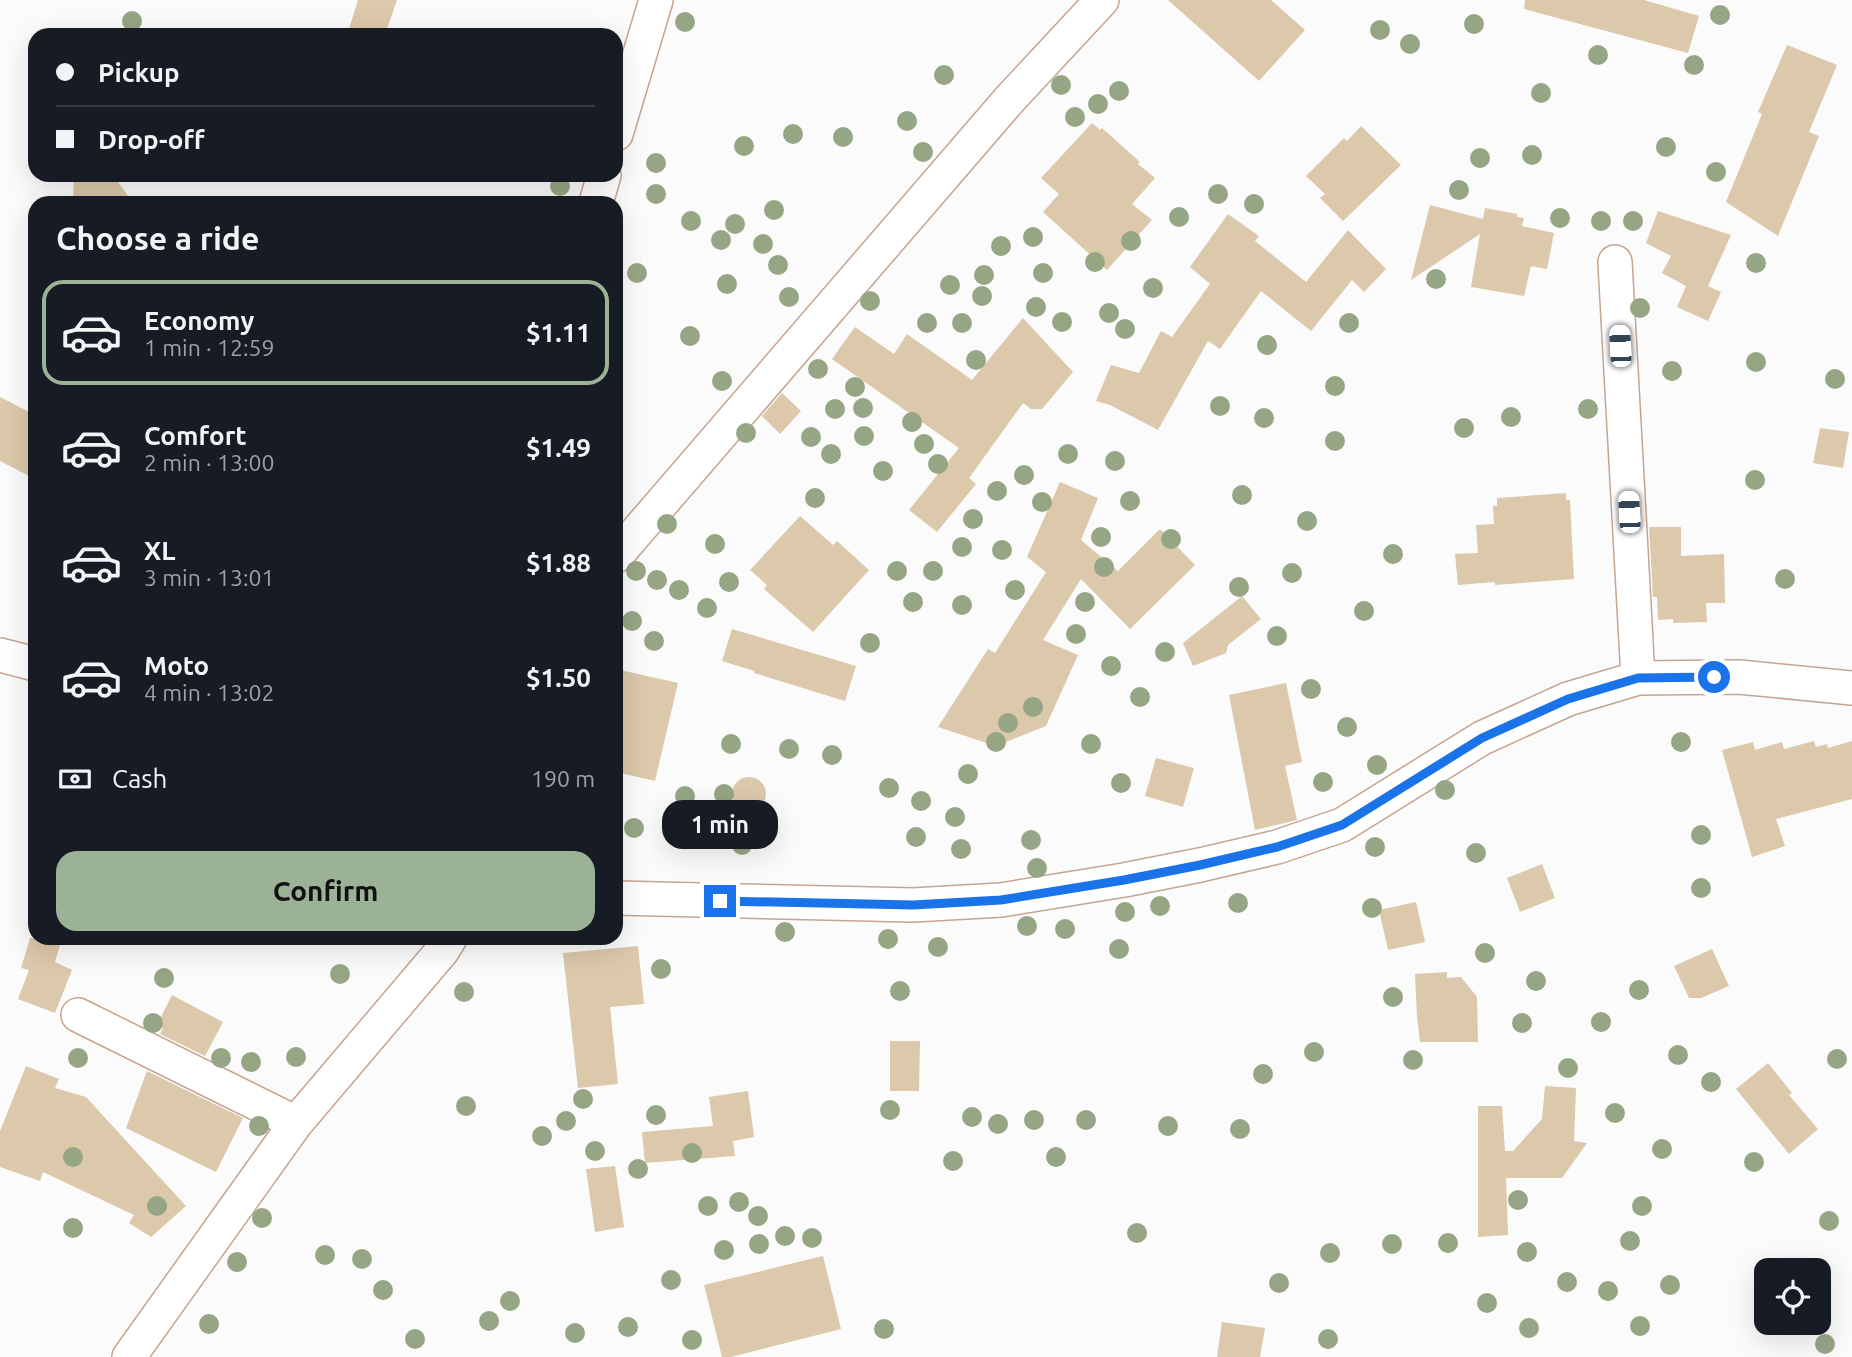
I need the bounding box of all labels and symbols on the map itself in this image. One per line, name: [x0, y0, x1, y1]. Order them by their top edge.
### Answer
car: [1609, 324, 1632, 368]
car: [1618, 490, 1641, 534]
route start: [1698, 661, 1730, 693]
callout: 1 min: [662, 800, 778, 848]
route end: [704, 885, 736, 917]

